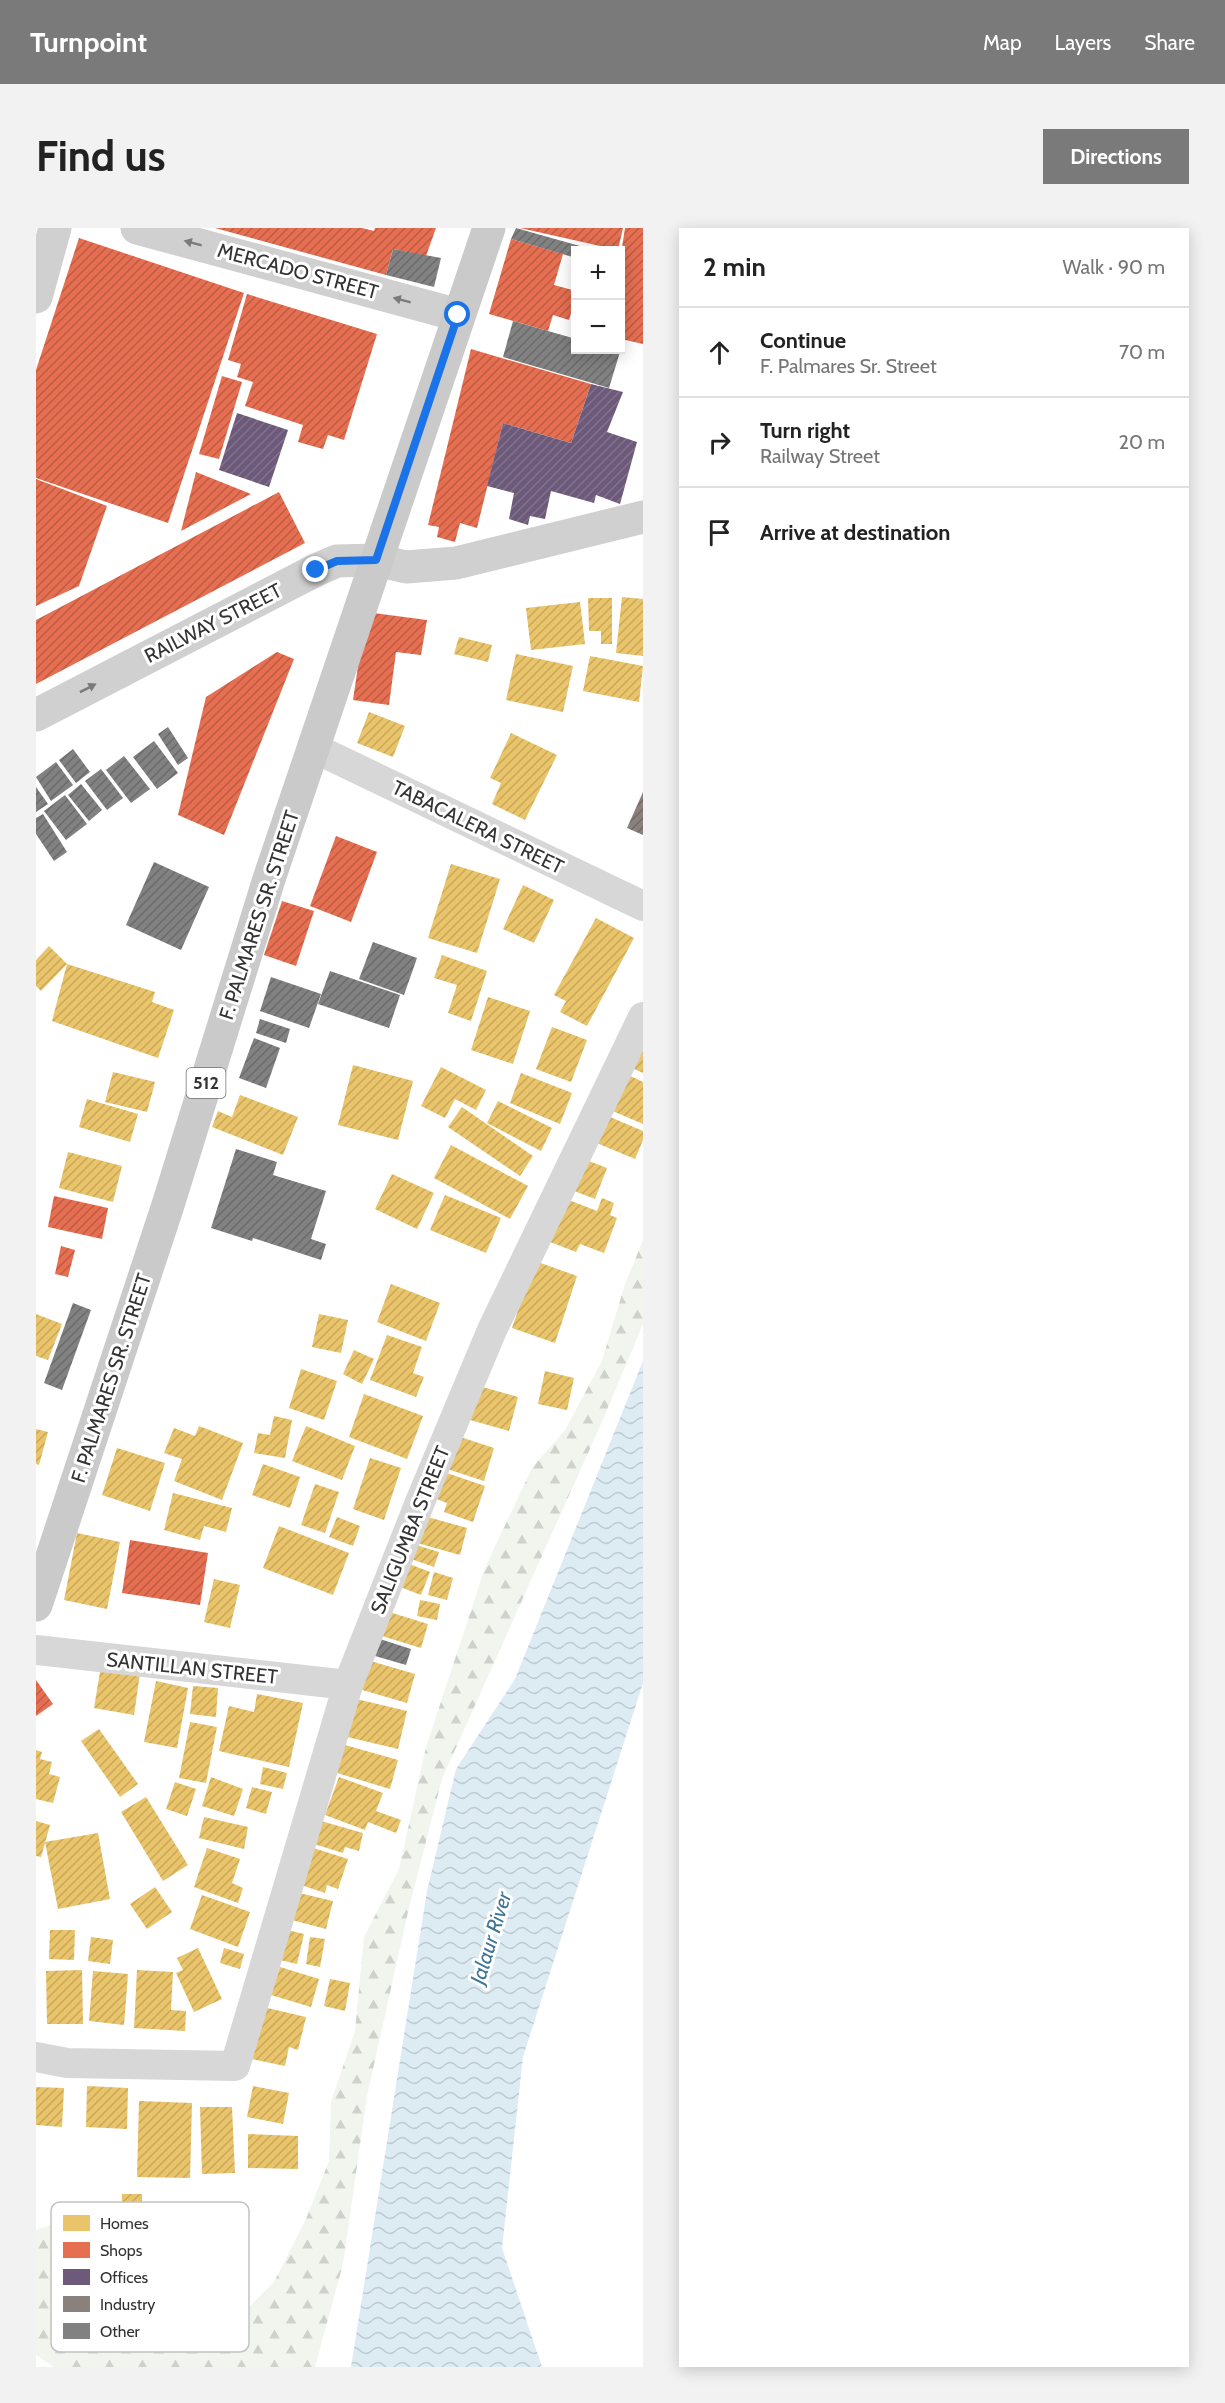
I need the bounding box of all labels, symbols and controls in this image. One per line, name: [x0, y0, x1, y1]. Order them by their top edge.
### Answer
text: Turnpoint: [30, 25, 147, 59]
text: Map: [983, 30, 1022, 55]
text: Layers: [1055, 30, 1111, 55]
text: Share: [1144, 30, 1195, 55]
button: Directions: [1043, 129, 1189, 184]
text: Find us: [36, 130, 165, 182]
one-way arrow: [184, 238, 202, 247]
street label: MERCADO STREET: [215, 238, 381, 304]
map controls: [571, 246, 625, 354]
button: +: [571, 246, 625, 300]
text: 2 min: [703, 251, 766, 283]
text: Walk · 90 m: [1062, 255, 1165, 279]
one-way arrow: [393, 294, 411, 304]
button: −: [571, 300, 625, 354]
route start: [444, 301, 470, 327]
text: Continue: [760, 327, 846, 354]
icon: ahead: [703, 336, 736, 369]
text: 70 m: [1119, 340, 1165, 364]
text: F. Palmares Sr. Street: [760, 354, 937, 378]
text: Turn right: [760, 417, 850, 444]
icon: right: [703, 426, 736, 459]
text: 20 m: [1119, 430, 1165, 454]
text: Railway Street: [760, 444, 880, 468]
icon: arrive: [703, 516, 736, 549]
text: Arrive at destination: [760, 519, 950, 546]
route end: [302, 556, 328, 582]
street label: RAILWAY STREET: [140, 578, 286, 668]
one-way arrow: [80, 683, 97, 693]
street label: TABACALERA STREET: [388, 775, 568, 879]
street label: F. PALMARES SR. STREET: [214, 807, 304, 1022]
road number: 512: [186, 1068, 226, 1098]
street label: F. PALMARES SR. STREET: [66, 1270, 156, 1485]
street label: SALIGUMBA STREET: [365, 1442, 455, 1617]
street label: SANTILLAN STREET: [105, 1647, 279, 1689]
water label: Jalaur River: [464, 1887, 517, 1989]
legend: [51, 2202, 249, 2352]
text: Homes: [100, 2214, 149, 2233]
text: Shops: [100, 2241, 143, 2260]
text: Offices: [100, 2268, 149, 2287]
text: Industry: [100, 2295, 155, 2314]
text: Other: [100, 2322, 141, 2341]

